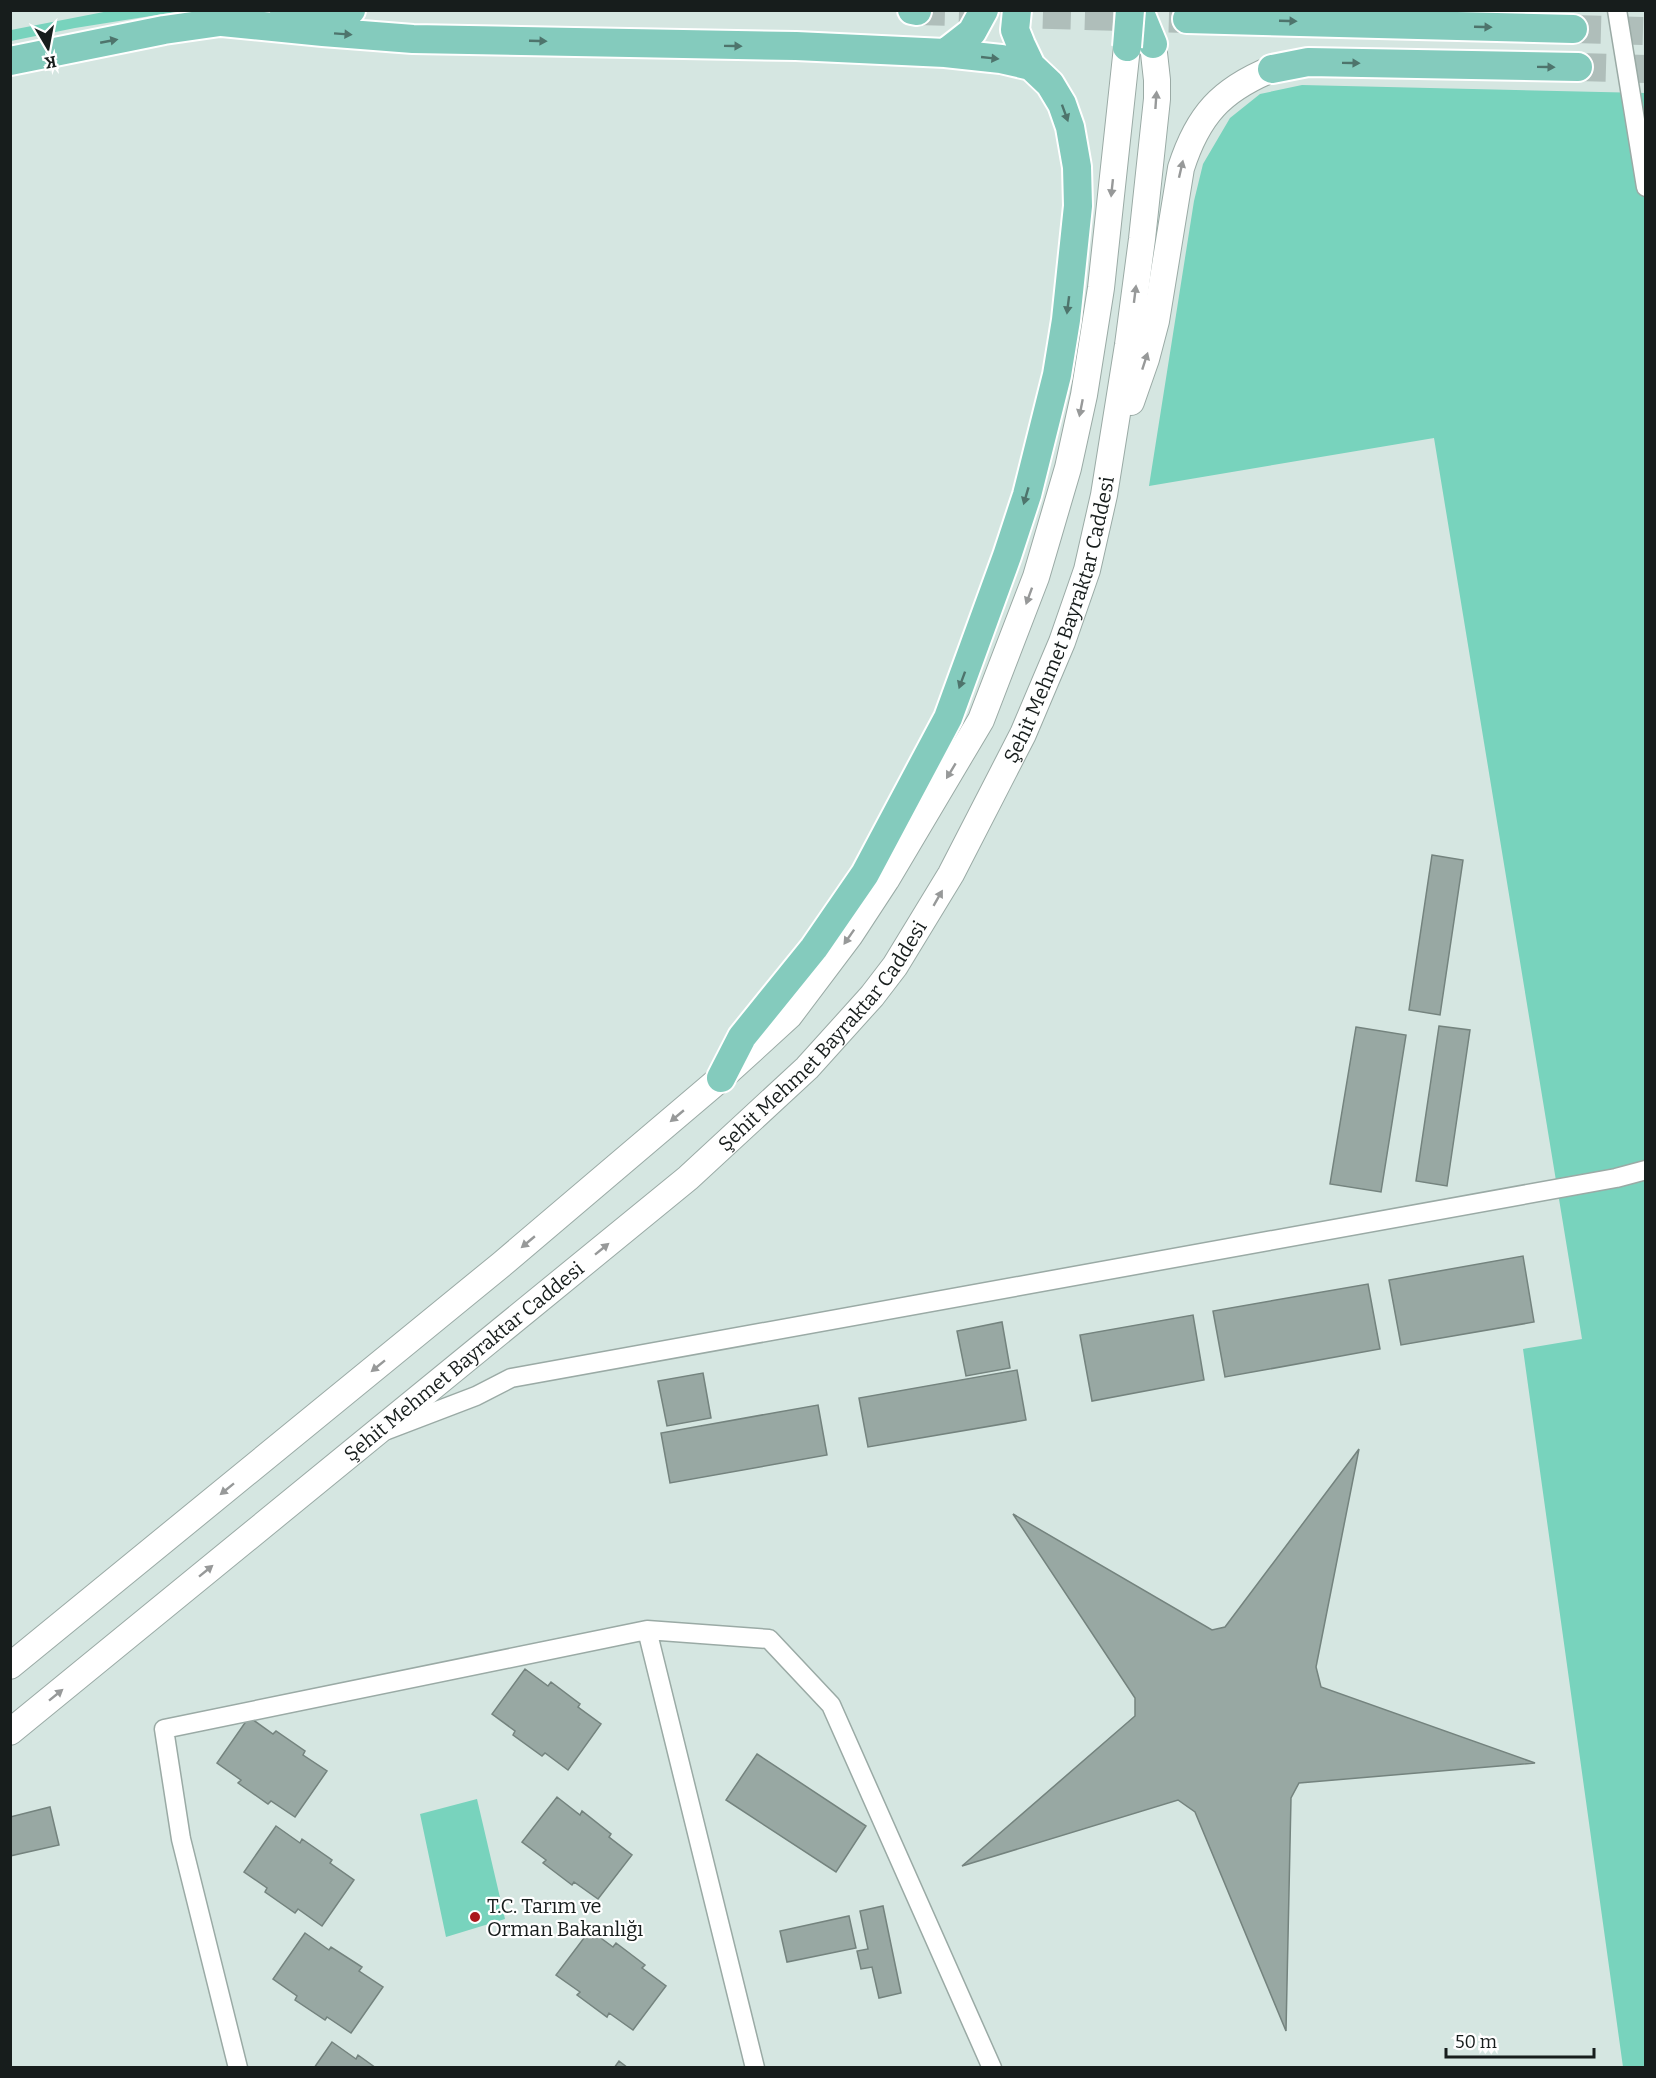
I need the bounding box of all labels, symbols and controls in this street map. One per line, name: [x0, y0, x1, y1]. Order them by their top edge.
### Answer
one-way arrow: [1278, 17, 1297, 26]
north arrow: [18, 18, 78, 78]
one-way arrow: [1473, 22, 1492, 32]
one-way arrow: [334, 29, 353, 39]
one-way arrow: [100, 36, 119, 45]
one-way arrow: [528, 36, 547, 46]
one-way arrow: [723, 41, 742, 50]
text: K: [43, 52, 58, 73]
one-way arrow: [981, 53, 1000, 63]
one-way arrow: [1341, 58, 1360, 68]
one-way arrow: [1536, 62, 1555, 72]
one-way arrow: [1151, 90, 1161, 109]
one-way arrow: [1060, 104, 1070, 122]
one-way arrow: [1177, 160, 1186, 179]
one-way arrow: [1107, 179, 1117, 198]
one-way arrow: [1130, 284, 1140, 303]
one-way arrow: [1063, 296, 1073, 315]
one-way arrow: [1141, 352, 1150, 370]
one-way arrow: [1076, 399, 1085, 418]
street label: Şehit Mehmet Bayraktar Caddesi: [998, 475, 1119, 767]
one-way arrow: [1021, 487, 1030, 505]
one-way arrow: [1024, 587, 1034, 605]
one-way arrow: [956, 671, 966, 689]
one-way arrow: [946, 763, 957, 779]
one-way arrow: [932, 890, 943, 906]
street label: Şehit Mehmet Bayraktar Caddesi: [713, 916, 932, 1156]
one-way arrow: [843, 928, 855, 944]
one-way arrow: [670, 1109, 685, 1122]
one-way arrow: [521, 1235, 536, 1248]
one-way arrow: [594, 1243, 609, 1256]
street label: Şehit Mehmet Bayraktar Caddesi: [339, 1256, 589, 1466]
one-way arrow: [370, 1359, 385, 1372]
one-way arrow: [219, 1483, 235, 1496]
one-way arrow: [199, 1565, 214, 1578]
one-way arrow: [48, 1689, 63, 1702]
place label: T.C. Tarım ve Orman Bakanlığı: [487, 1894, 643, 1941]
marker: T.C. Tarım ve Orman Bakanlığı: [468, 1910, 482, 1924]
scale bar: [1446, 2021, 1594, 2059]
text: 50 m: [1455, 2031, 1497, 2053]

